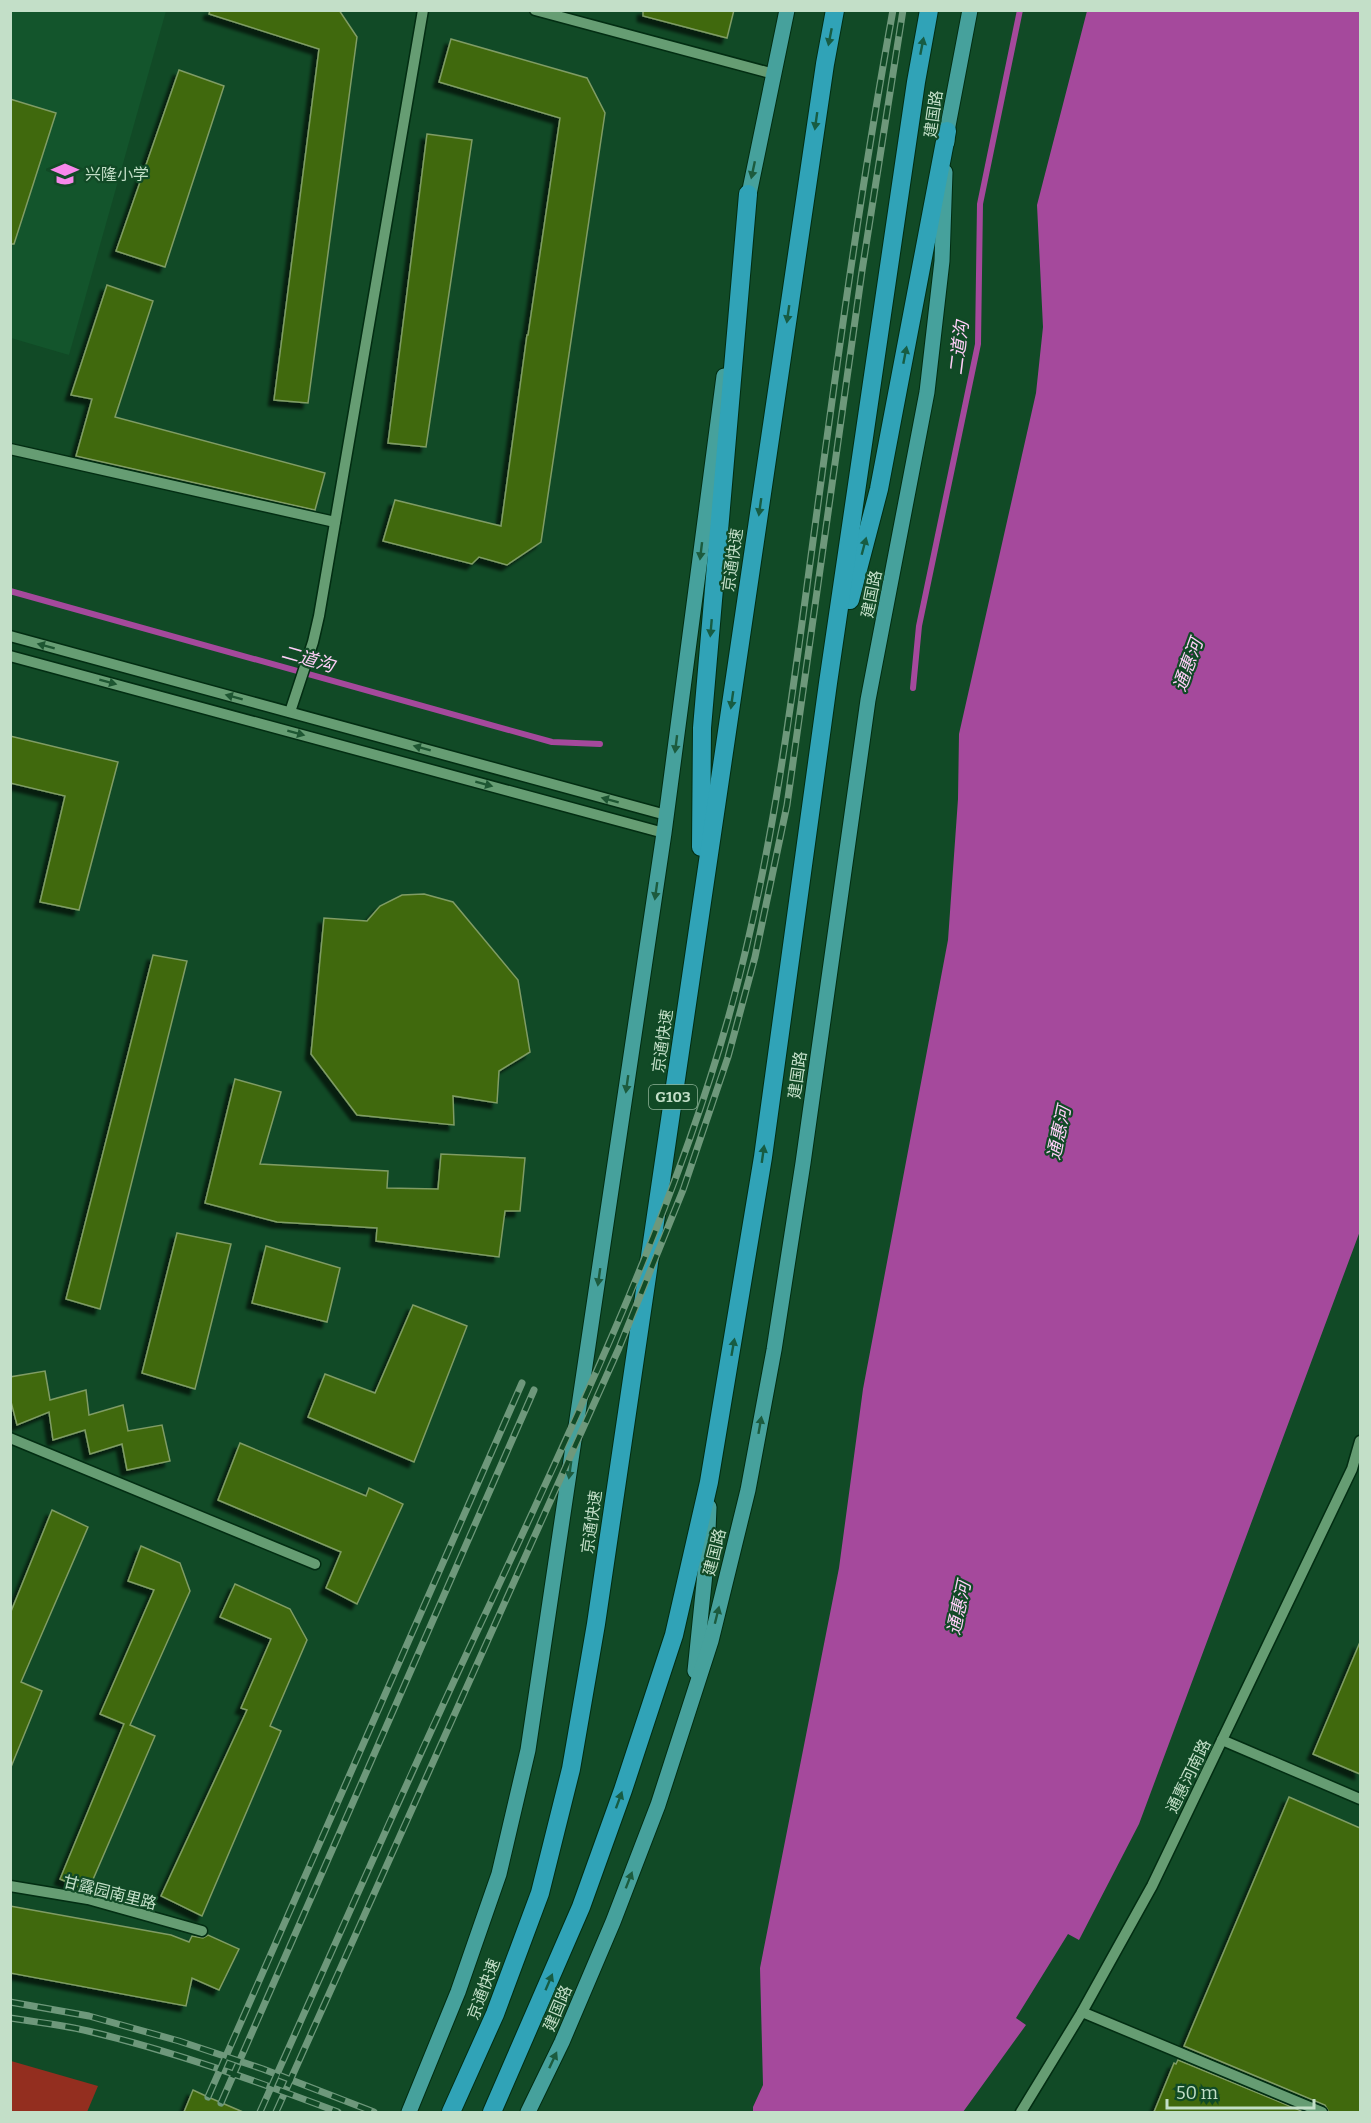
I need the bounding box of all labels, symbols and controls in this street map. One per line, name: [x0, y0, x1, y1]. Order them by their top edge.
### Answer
one-way arrow: [825, 28, 834, 47]
one-way arrow: [918, 36, 927, 55]
street label: 建国路: [921, 89, 946, 139]
one-way arrow: [812, 112, 821, 131]
school or university icon: 兴隆小学: [50, 159, 80, 189]
one-way arrow: [748, 161, 757, 180]
place label: 兴隆小学: [85, 165, 149, 184]
one-way arrow: [784, 305, 793, 324]
water label: 二道沟: [945, 318, 973, 376]
one-way arrow: [901, 345, 910, 364]
one-way arrow: [755, 498, 764, 517]
street label: 京通快速: [719, 527, 746, 593]
one-way arrow: [860, 537, 870, 555]
one-way arrow: [697, 541, 706, 560]
street label: 建国路: [858, 569, 885, 619]
one-way arrow: [706, 619, 716, 638]
water label: 通惠河: [1168, 633, 1209, 694]
one-way arrow: [36, 641, 54, 650]
water label: 二道沟: [279, 641, 339, 678]
one-way arrow: [98, 678, 117, 688]
one-way arrow: [727, 691, 736, 710]
one-way arrow: [225, 692, 243, 701]
one-way arrow: [287, 729, 305, 739]
one-way arrow: [671, 735, 680, 754]
one-way arrow: [413, 743, 431, 753]
one-way arrow: [475, 780, 493, 790]
one-way arrow: [601, 794, 619, 804]
one-way arrow: [651, 882, 660, 901]
street label: 京通快速: [649, 1008, 676, 1074]
street label: 建国路: [785, 1050, 810, 1100]
one-way arrow: [623, 1075, 632, 1094]
road number: G103: [649, 1085, 697, 1109]
water label: 通惠河: [1043, 1101, 1076, 1162]
one-way arrow: [759, 1145, 768, 1164]
one-way arrow: [594, 1267, 603, 1286]
one-way arrow: [728, 1337, 737, 1356]
one-way arrow: [756, 1416, 765, 1435]
one-way arrow: [565, 1460, 574, 1479]
street label: 京通快速: [578, 1489, 605, 1555]
street label: 建国路: [699, 1527, 730, 1578]
water label: 通惠河: [943, 1576, 976, 1637]
one-way arrow: [713, 1606, 723, 1625]
street label: 通惠河南路: [1162, 1736, 1215, 1816]
one-way arrow: [615, 1791, 625, 1809]
one-way arrow: [625, 1871, 635, 1889]
street label: 甘露园南里路: [61, 1872, 159, 1913]
street label: 京通快速: [463, 1956, 504, 2022]
one-way arrow: [544, 1972, 554, 1990]
street label: 建国路: [539, 1982, 576, 2034]
one-way arrow: [549, 2051, 558, 2068]
scale bar: [1167, 2072, 1314, 2110]
text: 50 m: [1176, 2082, 1218, 2104]

